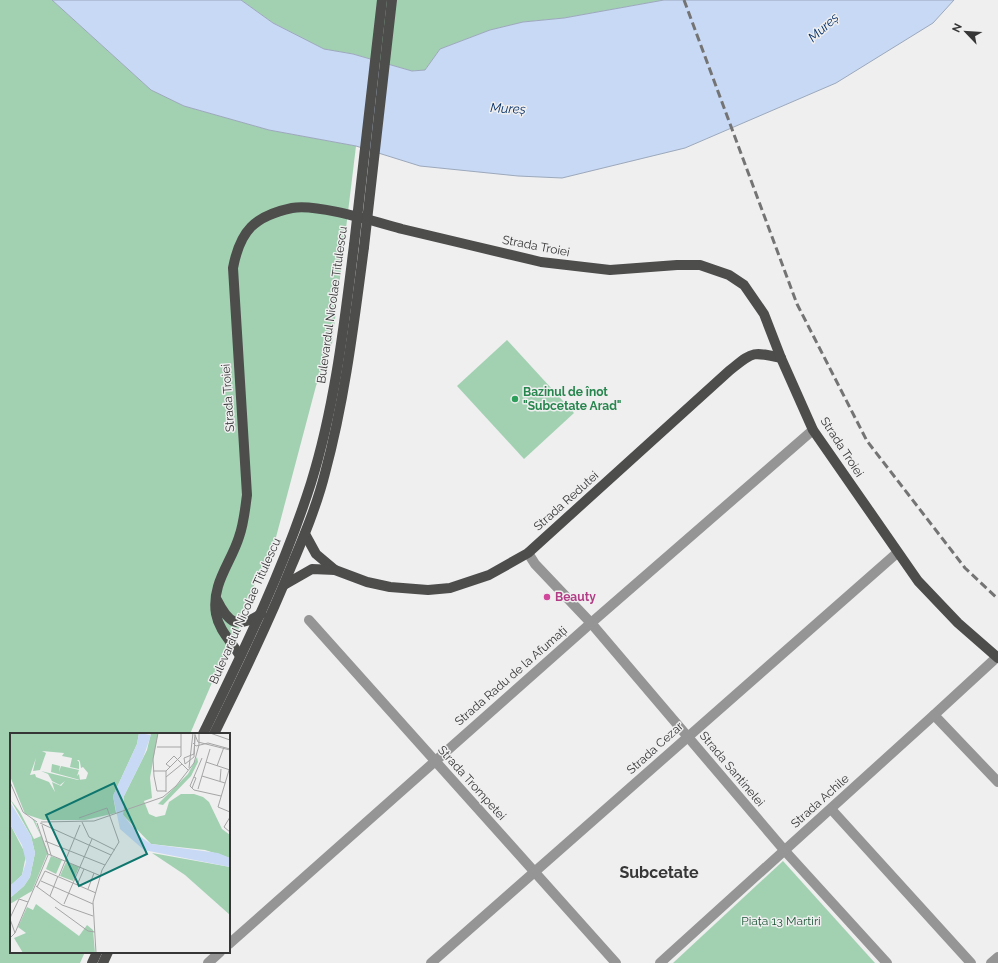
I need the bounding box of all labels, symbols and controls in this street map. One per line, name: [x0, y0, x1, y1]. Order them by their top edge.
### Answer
water label: Mureș: [805, 10, 842, 45]
north arrow: [946, 12, 986, 52]
text: N: [950, 21, 965, 35]
water label: Mureș: [490, 100, 526, 117]
street label: Bulevardul Nicolae Titulescu: [314, 225, 350, 385]
street label: Strada Troiei: [501, 233, 571, 259]
street label: Strada Troiei: [219, 363, 237, 433]
place label: Bazinul de înot "Subcetate Arad": [523, 385, 622, 413]
marker: Bazinul de înot "Subcetate Arad": [510, 394, 520, 404]
street label: Strada Troiei: [818, 415, 866, 479]
street label: Strada Redutei: [531, 468, 601, 534]
street label: Bulevardul Nicolae Titulescu: [206, 536, 284, 686]
place label: Beauty: [555, 590, 596, 604]
marker: Beauty: [542, 592, 552, 602]
street label: Strada Radu de la Afumați: [452, 623, 570, 729]
street label: Strada Cezar: [624, 719, 687, 777]
street label: Strada Santinelei: [697, 729, 767, 809]
inset map: [10, 733, 230, 953]
street label: Strada Trompetei: [435, 743, 509, 823]
street label: Strada Achile: [788, 771, 852, 831]
district label: Subcetate: [619, 863, 699, 882]
park label: Piața 13 Martiri: [741, 914, 821, 928]

